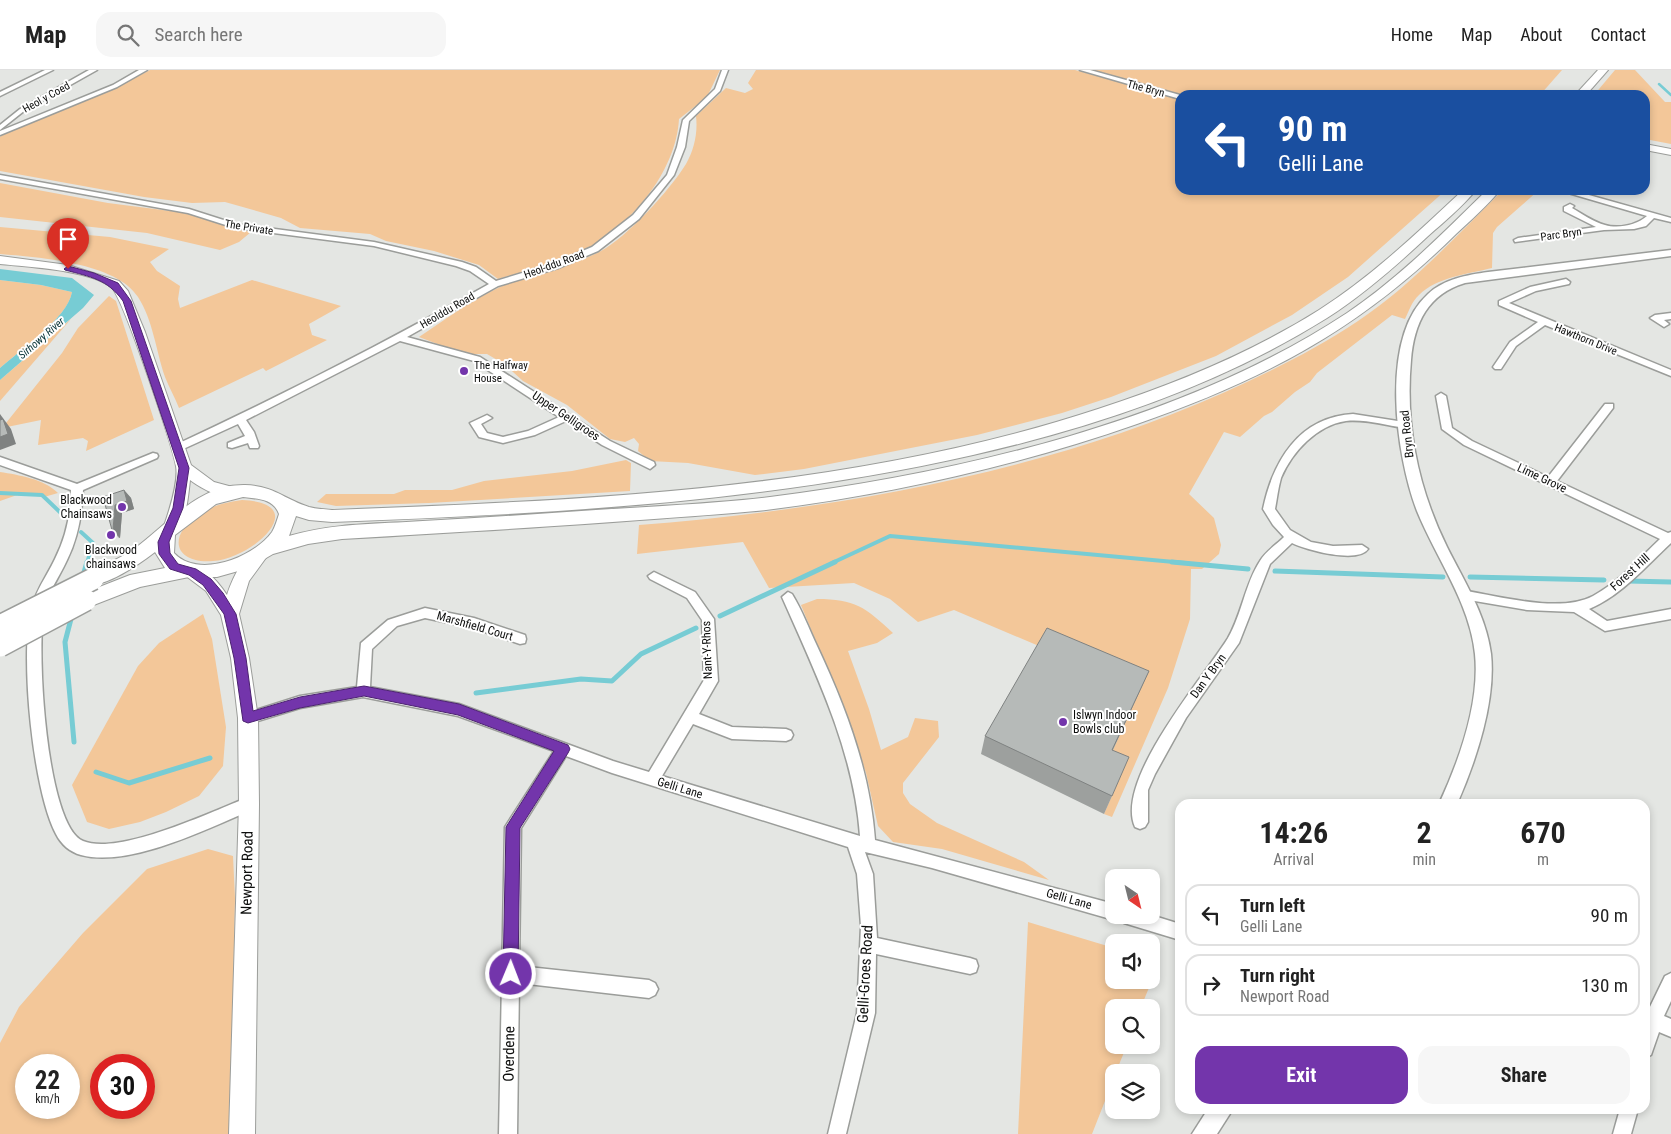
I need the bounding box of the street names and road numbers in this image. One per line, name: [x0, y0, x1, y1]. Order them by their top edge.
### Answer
street label: The Bryn: [1126, 77, 1166, 100]
street label: Heol y Coed: [20, 79, 72, 116]
street label: The Private: [224, 217, 274, 238]
street label: Parc Bryn: [1540, 225, 1583, 244]
street label: Heol-ddu Road: [522, 247, 586, 281]
street label: Heolddu Road: [418, 290, 477, 331]
street label: Hawthorn Drive: [1553, 321, 1619, 358]
street label: Upper Gelligroes: [530, 388, 602, 444]
street label: Bryn Road: [1398, 409, 1416, 459]
street label: Lime Grove: [1515, 460, 1569, 496]
street label: Forest Hill: [1607, 551, 1653, 593]
street label: Marshfield Court: [435, 608, 515, 644]
street label: Nant-Y-Rhos: [699, 621, 715, 679]
street label: Dan Y Bryn: [1187, 651, 1229, 701]
street label: Gelli Lane: [656, 774, 705, 802]
street label: Newport Road: [237, 831, 257, 915]
street label: Gelli Lane: [1045, 886, 1094, 912]
street label: Gelli-Groes Road: [853, 924, 877, 1024]
street label: Overdene: [500, 1026, 518, 1082]

